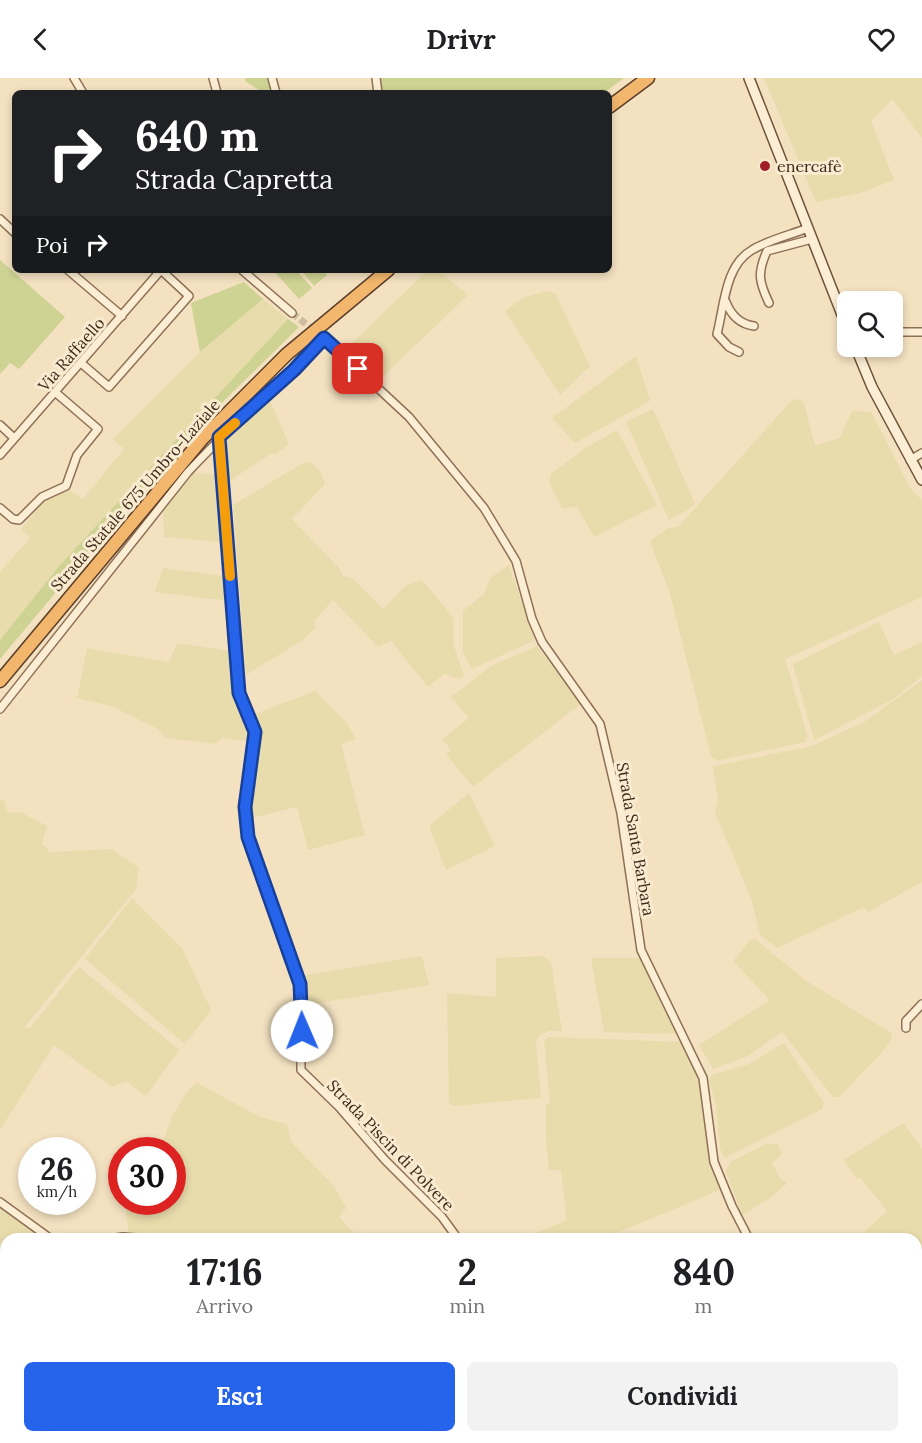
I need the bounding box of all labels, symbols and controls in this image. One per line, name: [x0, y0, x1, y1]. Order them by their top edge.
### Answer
text: Drivr: [426, 22, 496, 56]
icon: back: [24, 23, 57, 56]
icon: heart: [865, 23, 898, 56]
text: 640 m: [135, 109, 259, 163]
icon: right: [36, 114, 114, 192]
place label: enercafè: [777, 156, 842, 176]
marker: enercafè: [758, 159, 772, 173]
text: Strada Capretta: [135, 162, 333, 196]
icon: right: [80, 228, 113, 261]
text: Poi: [36, 231, 68, 259]
map controls: [837, 291, 903, 357]
button: search: [837, 291, 903, 357]
street label: Via Raffaello: [33, 313, 109, 396]
pin: [332, 343, 383, 394]
icon: arrive: [341, 352, 374, 385]
street label: Strada Statale 675 Umbro-Laziale: [46, 395, 224, 595]
street label: Strada Santa Barbara: [613, 761, 659, 917]
position arrow: [270, 999, 334, 1063]
street label: Strada Piscin di Polvere: [323, 1075, 459, 1215]
speed limit sign: 30: [108, 1137, 186, 1215]
text: 26: [40, 1150, 74, 1188]
text: km/h: [37, 1182, 77, 1201]
text: 17:16: [187, 1249, 263, 1295]
text: 2: [458, 1249, 477, 1295]
text: 840: [672, 1249, 735, 1295]
text: Arrivo: [196, 1293, 253, 1318]
text: min: [449, 1293, 485, 1318]
text: m: [695, 1293, 712, 1318]
button: Esci: [24, 1362, 455, 1431]
button: Condividi: [467, 1362, 898, 1431]

